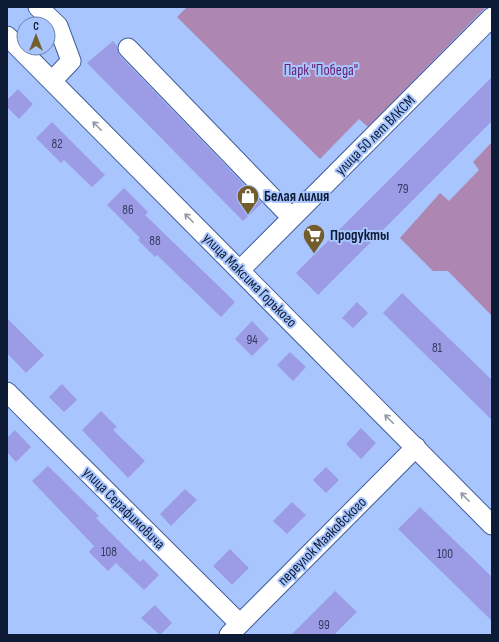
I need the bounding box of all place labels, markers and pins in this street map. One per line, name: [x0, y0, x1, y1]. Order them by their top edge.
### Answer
shop icon: Белая лилия: [235, 183, 261, 216]
place label: Белая лилия: [264, 187, 329, 206]
supermarket icon: Продукты: [301, 222, 327, 255]
place label: Продукты: [330, 226, 389, 245]

